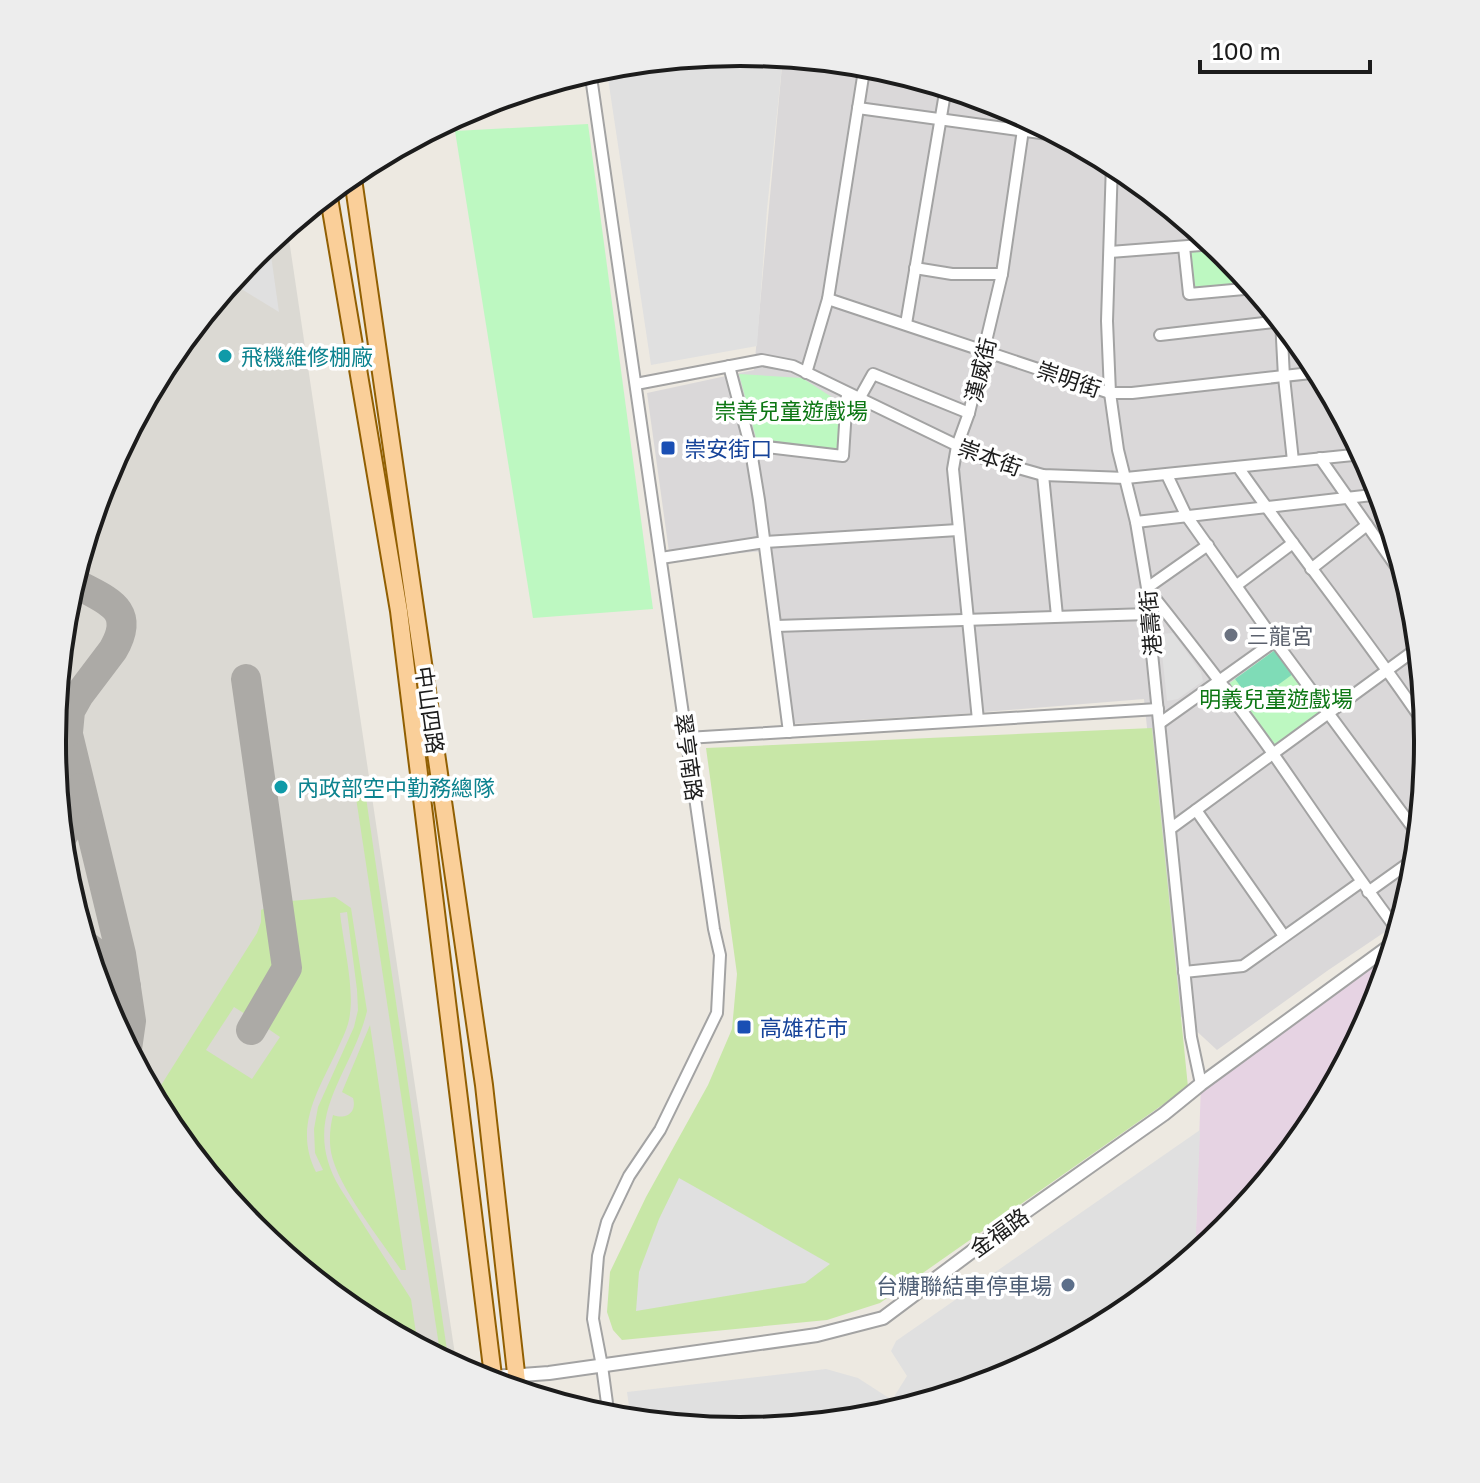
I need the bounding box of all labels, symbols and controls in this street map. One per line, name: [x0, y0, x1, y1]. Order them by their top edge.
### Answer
scale bar: [1200, 24, 1370, 74]
text: 100 m: [1212, 36, 1281, 65]
street label: 漢威街: [959, 335, 1001, 405]
place label: 飛機維修棚廠: [241, 343, 373, 370]
marker: 飛機維修棚廠: [216, 347, 234, 365]
street label: 崇明街: [1033, 355, 1105, 403]
park label: 崇善兒童遊戲場: [714, 397, 868, 424]
street label: 崇本街: [954, 433, 1026, 481]
place label: 崇安街口: [684, 435, 772, 462]
marker: 崇安街口: [659, 439, 677, 457]
street label: 港壽街: [1134, 589, 1166, 657]
place label: 三龍宮: [1247, 622, 1313, 649]
marker: 三龍宮: [1222, 626, 1240, 644]
street label: 中山四路: [411, 665, 449, 755]
park label: 明義兒童遊戲場: [1199, 685, 1353, 712]
street label: 翠亨南路: [670, 712, 708, 802]
place label: 內政部空中勤務總隊: [297, 774, 495, 801]
marker: 內政部空中勤務總隊: [272, 778, 290, 796]
place label: 高雄花市: [760, 1014, 848, 1041]
marker: 高雄花市: [735, 1018, 753, 1036]
street label: 金福路: [964, 1202, 1034, 1262]
place label: 台糖聯結車停車場: [876, 1272, 1052, 1299]
marker: 台糖聯結車停車場: [1059, 1276, 1077, 1294]

